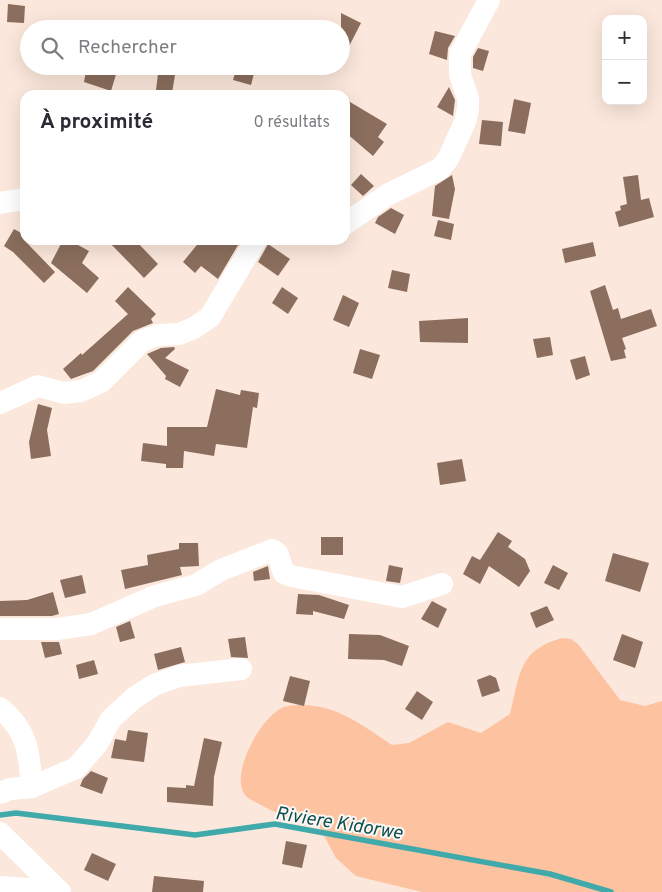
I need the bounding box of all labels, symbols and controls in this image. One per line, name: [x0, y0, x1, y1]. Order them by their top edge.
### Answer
map controls: [602, 15, 647, 105]
button: +: [602, 15, 647, 60]
search box: [20, 20, 350, 75]
icon: search: [38, 34, 66, 62]
text: Rechercher: [78, 36, 177, 60]
button: −: [602, 60, 647, 105]
text: À proximité: [40, 109, 153, 136]
text: 0 résultats: [254, 113, 330, 133]
water label: Riviere Kidorwe: [273, 802, 404, 846]

